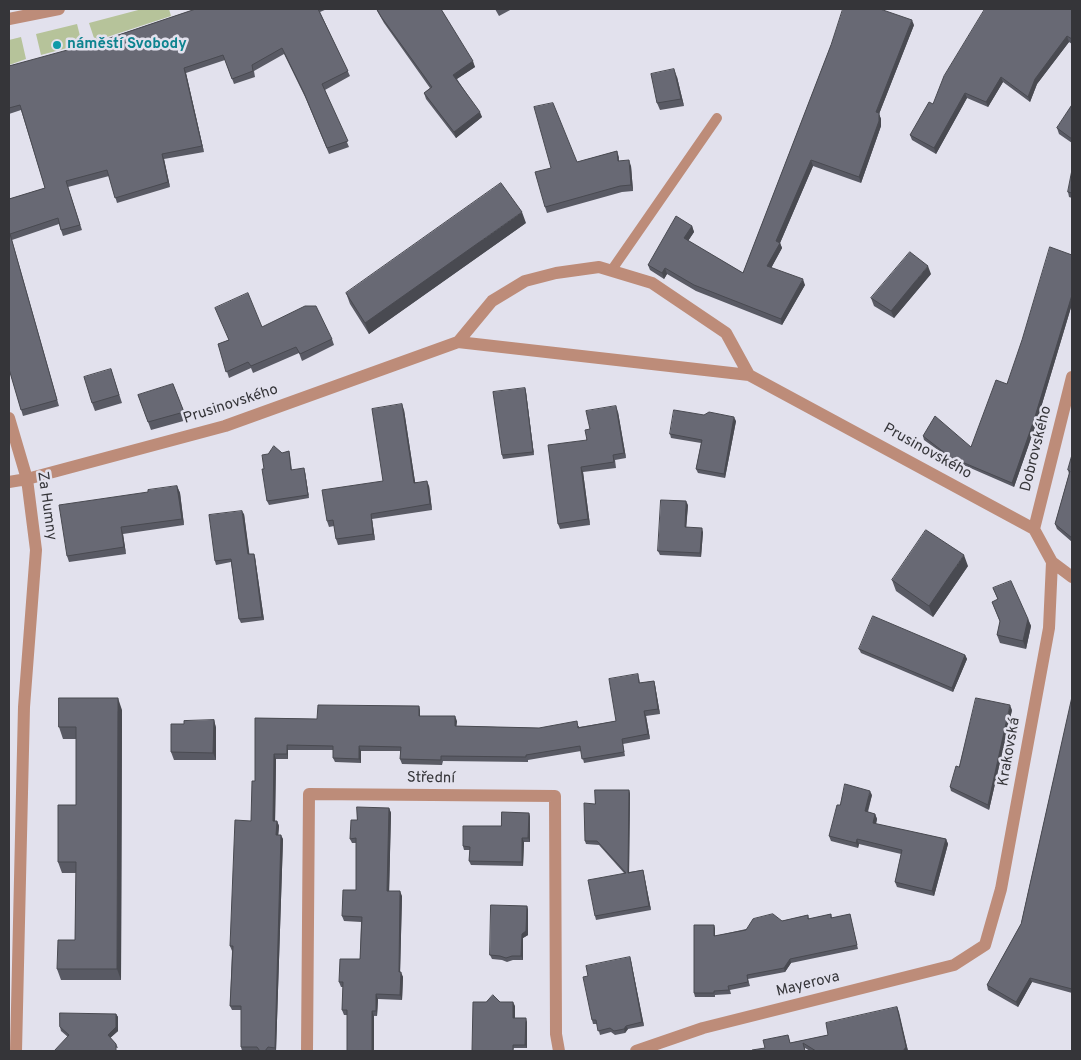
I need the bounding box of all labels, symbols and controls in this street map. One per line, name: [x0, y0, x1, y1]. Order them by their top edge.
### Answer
place label: náměstí Svobody: [67, 36, 187, 54]
marker: náměstí Svobody: [51, 39, 63, 51]
street label: Prusinovského: [181, 381, 281, 429]
street label: Dobrovského: [1018, 404, 1056, 494]
street label: Prusinovského: [880, 420, 974, 484]
street label: Za Humny: [32, 470, 60, 542]
street label: Krakovská: [995, 716, 1025, 788]
street label: Střední: [407, 770, 455, 788]
street label: Mayerova: [774, 968, 842, 1002]

